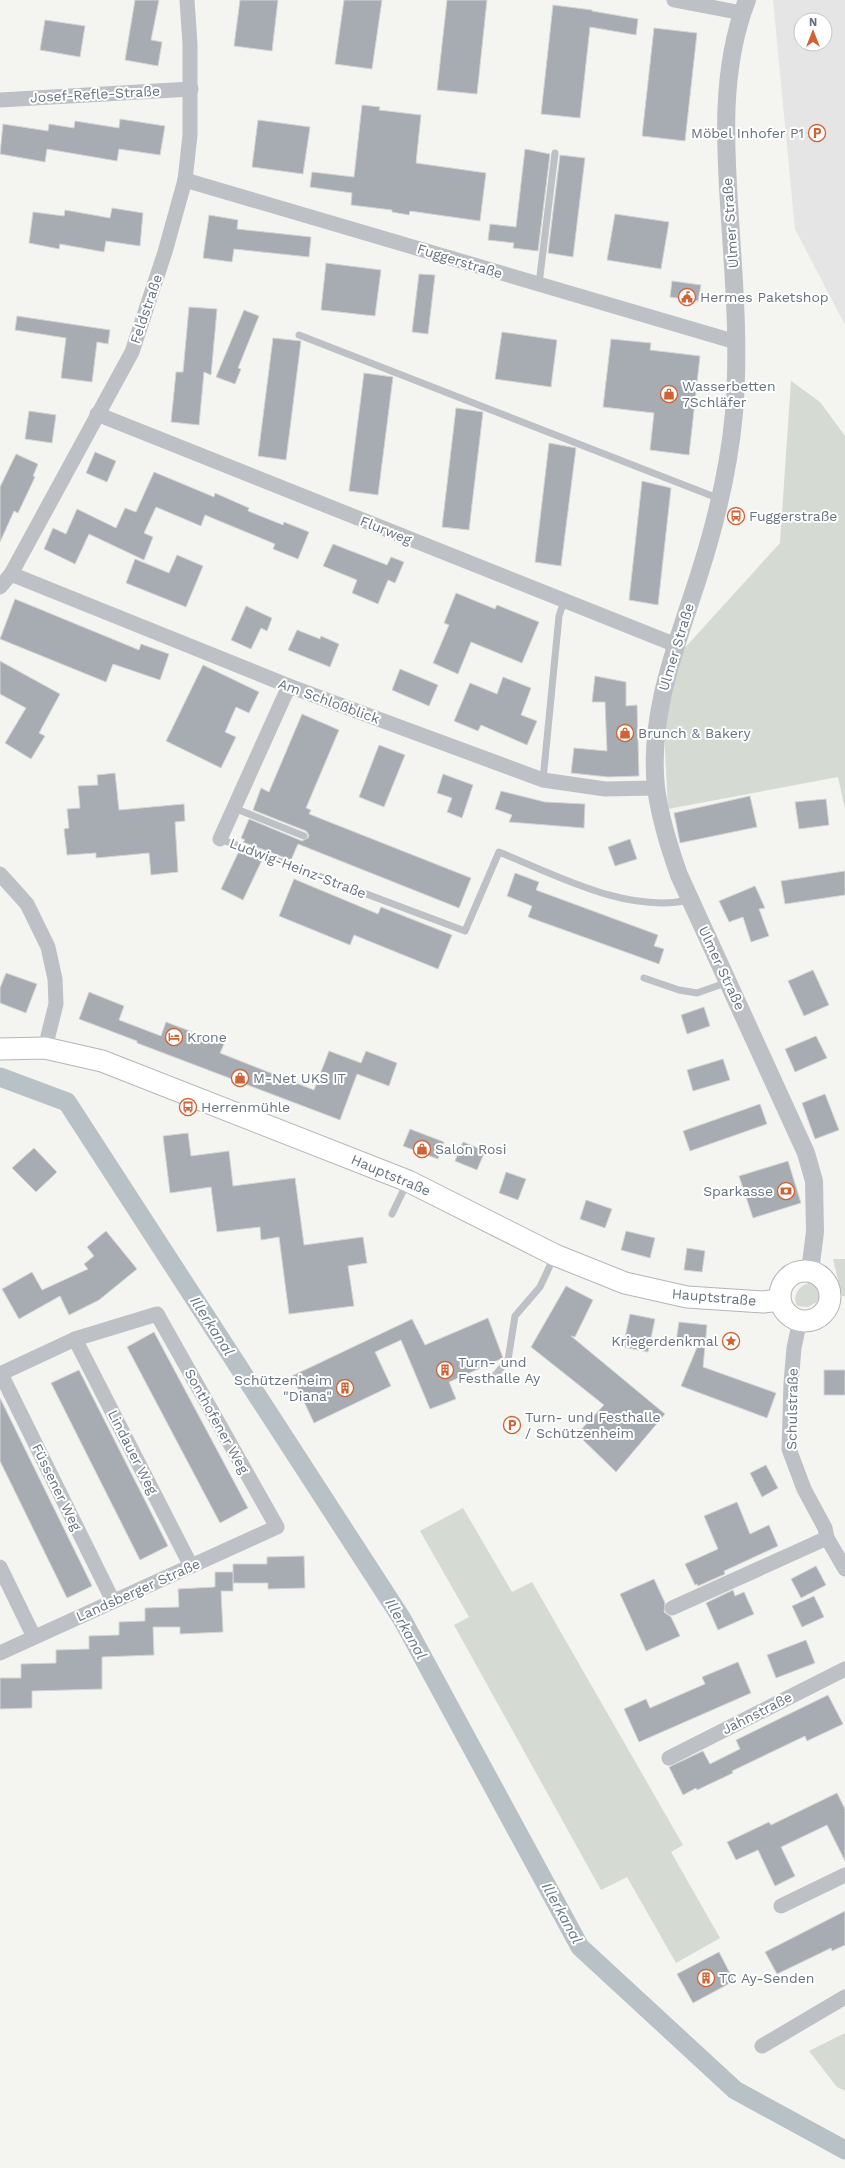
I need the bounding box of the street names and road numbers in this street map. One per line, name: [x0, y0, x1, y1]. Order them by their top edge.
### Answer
street label: Josef-Refle-Straße: [30, 83, 160, 105]
street label: Ulmer Straße: [719, 177, 741, 269]
street label: Fuggerstraße: [415, 240, 505, 282]
street label: Feldstraße: [127, 272, 165, 346]
street label: Flurweg: [358, 512, 415, 548]
street label: Ulmer Straße: [655, 601, 697, 693]
street label: Am Schloßblick: [276, 675, 382, 727]
street label: Ludwig-Heinz-Straße: [227, 835, 369, 901]
street label: Ulmer Straße: [696, 924, 748, 1012]
street label: Hauptstraße: [349, 1151, 433, 1199]
street label: Hauptstraße: [671, 1285, 757, 1309]
street label: Sonthofener Weg: [182, 1366, 253, 1477]
street label: Schulstraße: [783, 1368, 801, 1450]
street label: Lindauer Weg: [105, 1407, 161, 1497]
street label: Füssener Weg: [29, 1441, 85, 1533]
street label: Landsberger Straße: [74, 1555, 202, 1625]
street label: Jahnstraße: [719, 1689, 795, 1737]

